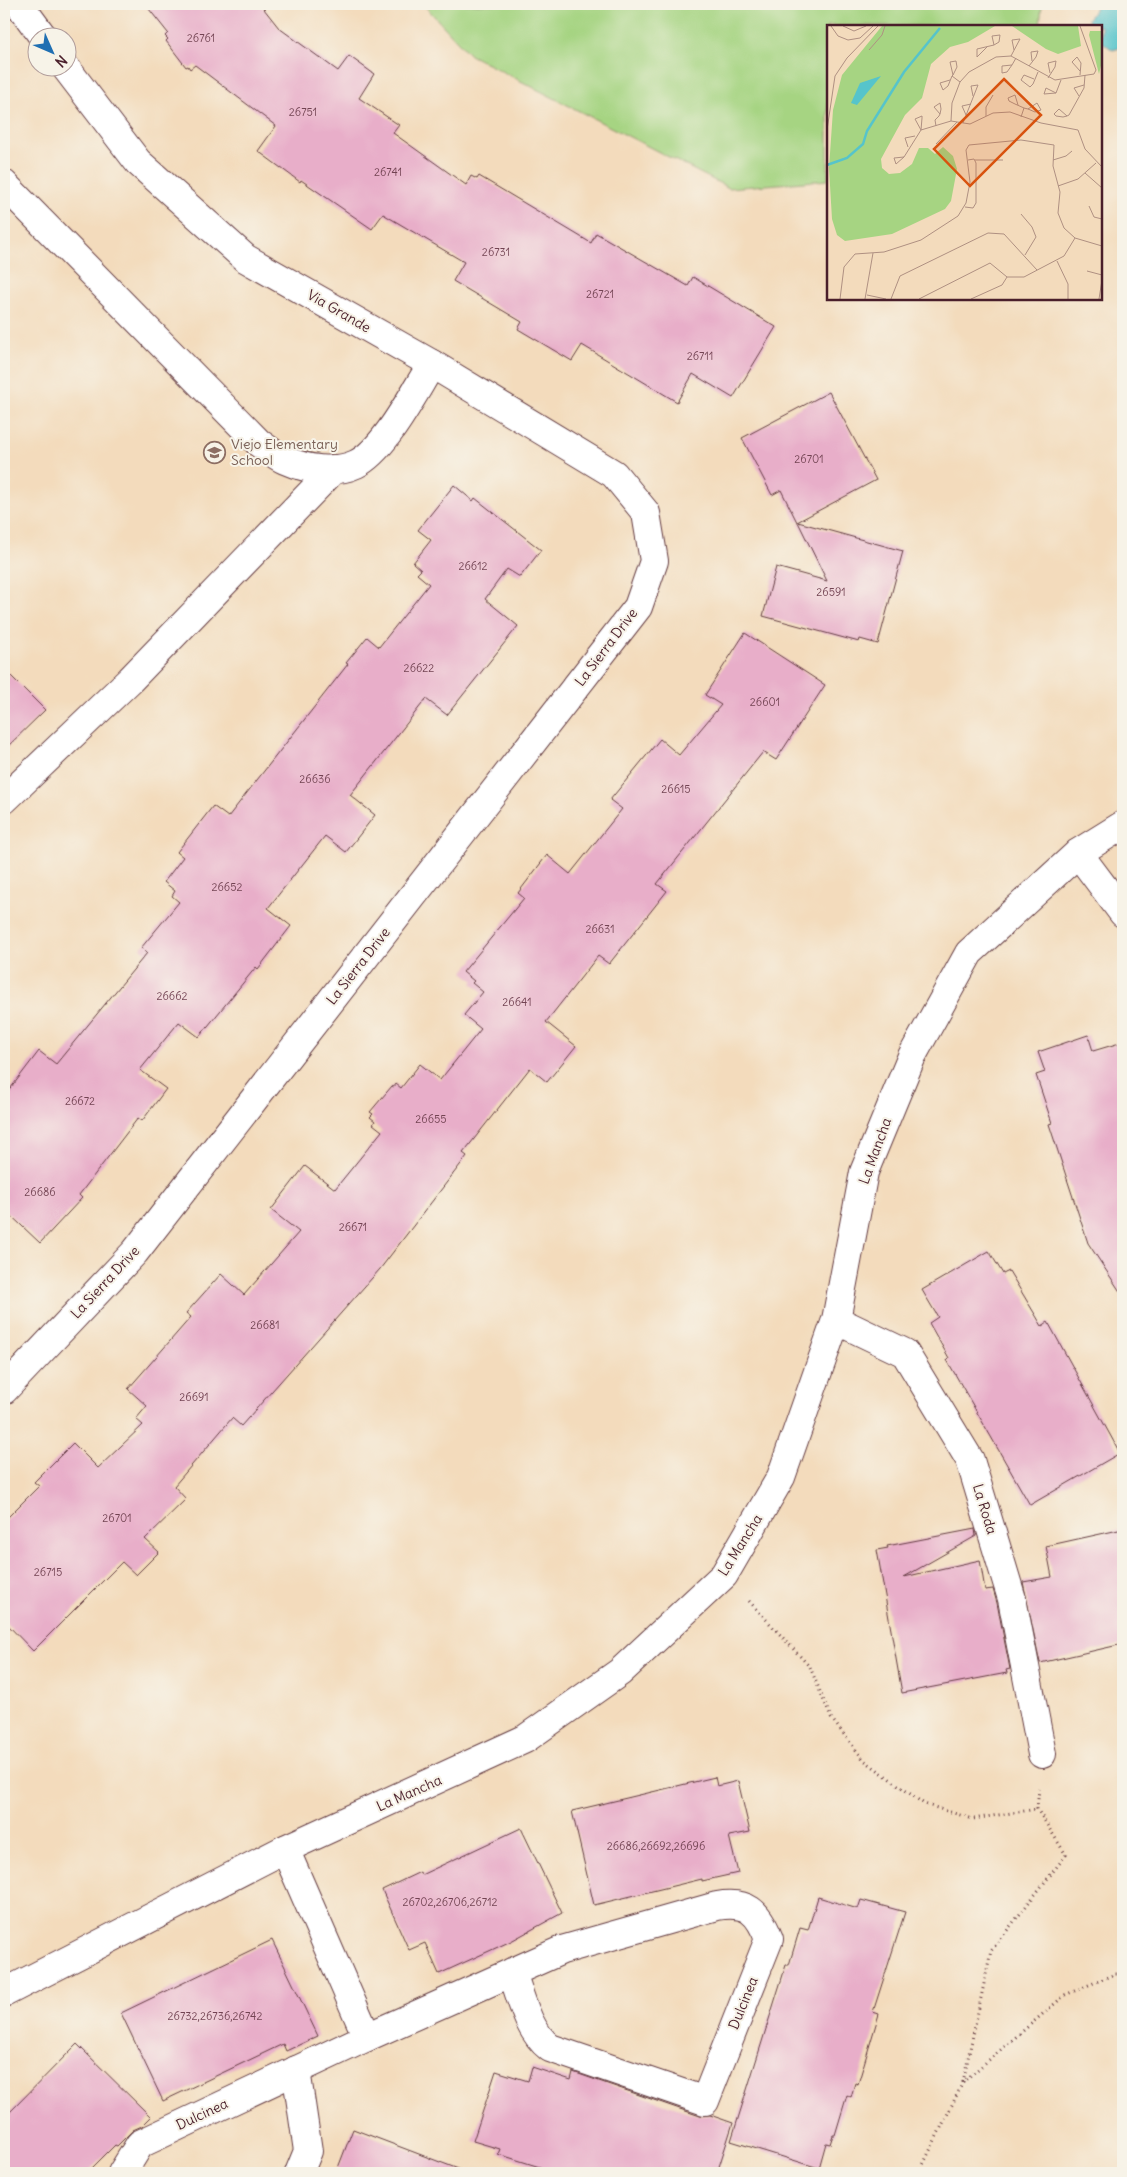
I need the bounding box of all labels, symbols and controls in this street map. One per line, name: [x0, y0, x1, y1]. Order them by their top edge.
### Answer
inset map: [827, 25, 1102, 300]
north arrow: [28, 28, 78, 78]
house number: 26761: [187, 31, 215, 45]
text: N: [51, 51, 71, 71]
house number: 26751: [289, 105, 317, 119]
house number: 26741: [374, 165, 402, 179]
house number: 26731: [482, 245, 510, 259]
street label: Via Grande: [304, 286, 374, 336]
house number: 26721: [586, 287, 614, 301]
house number: 26711: [687, 349, 713, 363]
place label: Viejo Elementary School: [231, 435, 338, 469]
school or university icon: Viejo Elementary School: [203, 440, 227, 464]
house number: 26701: [794, 452, 824, 466]
house number: 26612: [458, 559, 488, 573]
house number: 26591: [816, 585, 846, 599]
street label: La Sierra Drive: [571, 604, 641, 690]
house number: 26622: [404, 661, 434, 675]
house number: 26601: [750, 695, 780, 709]
house number: 26636: [299, 772, 331, 786]
house number: 26615: [661, 782, 691, 796]
house number: 26652: [211, 880, 243, 894]
house number: 26631: [585, 922, 615, 936]
street label: La Sierra Drive: [322, 924, 394, 1008]
house number: 26662: [156, 989, 188, 1003]
house number: 26641: [502, 995, 532, 1009]
house number: 26672: [65, 1094, 95, 1108]
house number: 26655: [415, 1112, 447, 1126]
street label: La Mancha: [855, 1115, 895, 1187]
house number: 26686: [24, 1185, 56, 1199]
house number: 26671: [339, 1220, 367, 1234]
street label: La Sierra Drive: [67, 1242, 143, 1322]
house number: 26681: [250, 1318, 280, 1332]
house number: 26691: [179, 1390, 209, 1404]
street label: La Roda: [969, 1482, 1001, 1536]
house number: 26701: [102, 1511, 132, 1525]
street label: La Mancha: [714, 1511, 766, 1579]
house number: 26715: [34, 1565, 62, 1579]
street label: La Mancha: [374, 1771, 444, 1815]
house number: 26686,26692,26696: [607, 1839, 705, 1853]
house number: 26702,26706,26712: [402, 1895, 498, 1909]
street label: Dulcinea: [724, 1974, 762, 2032]
house number: 26732,26736,26742: [168, 2009, 262, 2023]
street label: Dulcinea: [173, 2094, 231, 2134]

